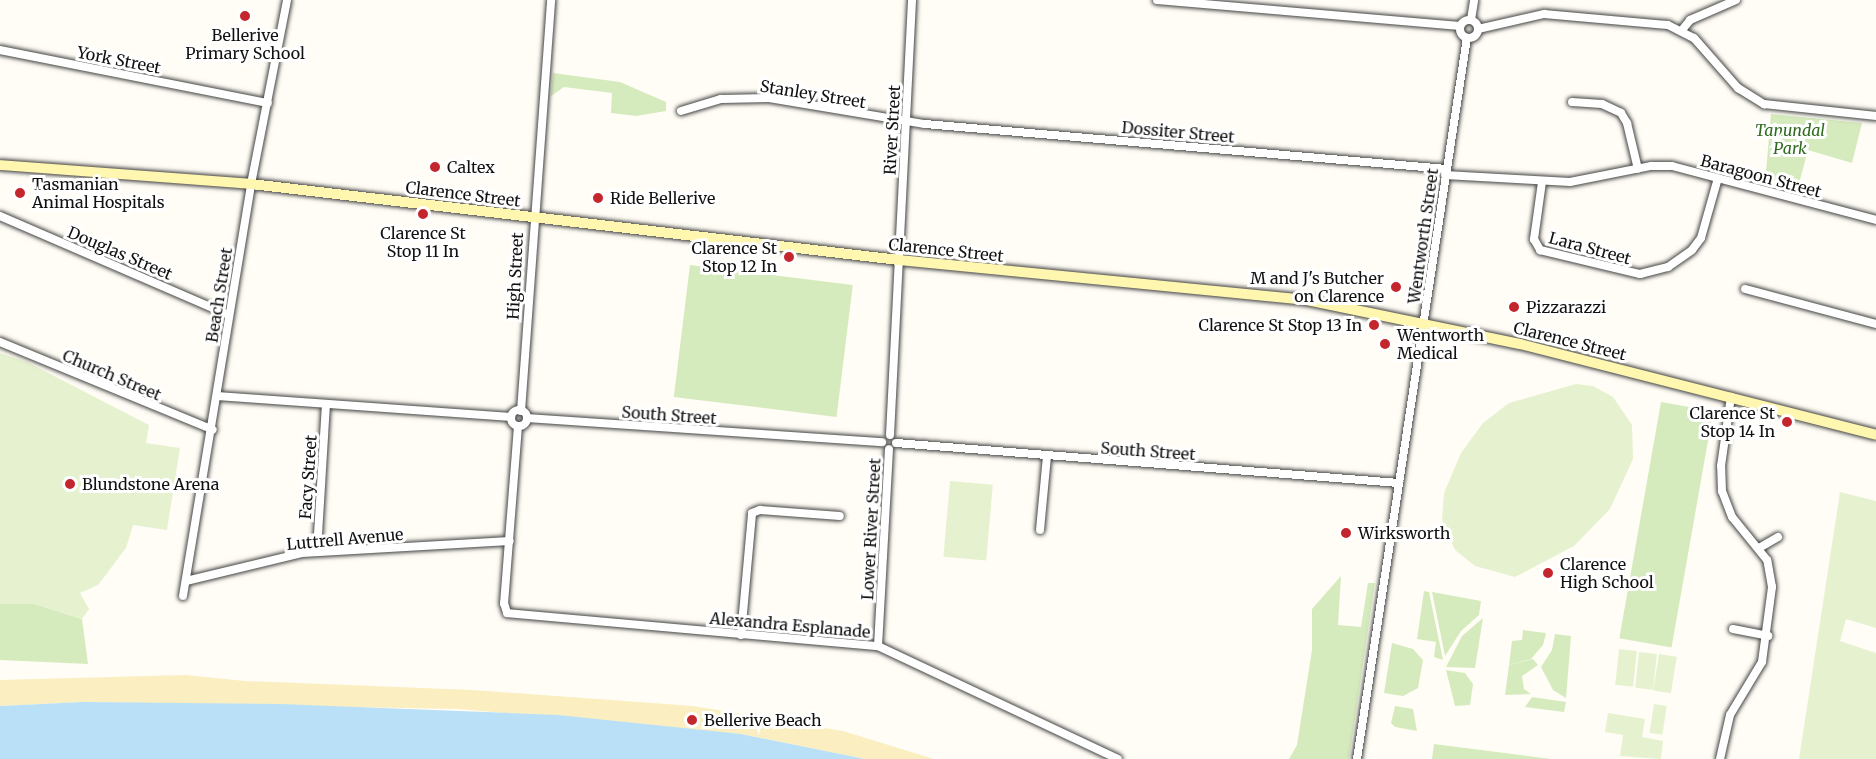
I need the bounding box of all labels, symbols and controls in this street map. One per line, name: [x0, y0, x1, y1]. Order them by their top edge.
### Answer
marker: Bellerive Primary School: [238, 9, 252, 23]
place label: Bellerive Primary School: [185, 25, 305, 63]
street label: York Street: [76, 42, 162, 78]
street label: Stanley Street: [759, 76, 867, 112]
street label: River Street: [880, 84, 904, 176]
street label: Dossiter Street: [1121, 118, 1235, 146]
park label: Tanundal Park: [1755, 120, 1825, 158]
street label: Baragoon Street: [1699, 151, 1823, 201]
place label: Caltex: [447, 157, 495, 177]
marker: Caltex: [428, 160, 442, 174]
street label: Wentworth Street: [1404, 167, 1442, 305]
place label: Tasmanian Animal Hospitals: [32, 174, 165, 212]
street label: Clarence Street: [404, 177, 522, 211]
marker: Tasmanian Animal Hospitals: [13, 186, 27, 200]
place label: Ride Bellerive: [610, 188, 715, 208]
marker: Ride Bellerive: [591, 191, 605, 205]
marker: Clarence St Stop 11 In: [416, 207, 430, 221]
street label: Douglas Street: [65, 222, 175, 284]
place label: Clarence St Stop 11 In: [380, 223, 466, 261]
street label: Lara Street: [1547, 228, 1633, 268]
street label: High Street: [503, 232, 527, 320]
street label: Clarence Street: [888, 234, 1004, 266]
place label: Clarence St Stop 12 In: [692, 238, 777, 276]
street label: Beach Street: [202, 246, 236, 344]
marker: Clarence St Stop 12 In: [782, 250, 796, 264]
place label: M and J's Butcher on Clarence: [1250, 268, 1384, 306]
marker: M and J's Butcher on Clarence: [1389, 280, 1403, 294]
place label: Pizzarazzi: [1526, 297, 1606, 317]
marker: Pizzarazzi: [1507, 300, 1521, 314]
place label: Clarence St Stop 13 In: [1198, 315, 1362, 335]
marker: Clarence St Stop 13 In: [1367, 318, 1381, 332]
street label: Clarence Street: [1512, 318, 1628, 364]
place label: Wentworth Medical: [1397, 325, 1484, 363]
marker: Wentworth Medical: [1378, 337, 1392, 351]
street label: Church Street: [60, 346, 164, 404]
street label: South Street: [621, 402, 717, 428]
place label: Clarence St Stop 14 In: [1690, 403, 1775, 441]
marker: Clarence St Stop 14 In: [1780, 415, 1794, 429]
street label: Facy Street: [295, 434, 321, 520]
street label: South Street: [1100, 438, 1196, 464]
street label: Lower River Street: [858, 457, 884, 601]
place label: Blundstone Arena: [82, 474, 219, 494]
marker: Blundstone Arena: [63, 477, 77, 491]
place label: Wirksworth: [1358, 523, 1450, 543]
street label: Luttrell Avenue: [286, 524, 404, 554]
marker: Wirksworth: [1339, 526, 1353, 540]
place label: Clarence High School: [1560, 554, 1654, 592]
marker: Clarence High School: [1541, 566, 1555, 580]
street label: Alexandra Esplanade: [709, 608, 871, 642]
place label: Bellerive Beach: [704, 710, 822, 730]
marker: Bellerive Beach: [685, 713, 699, 727]

